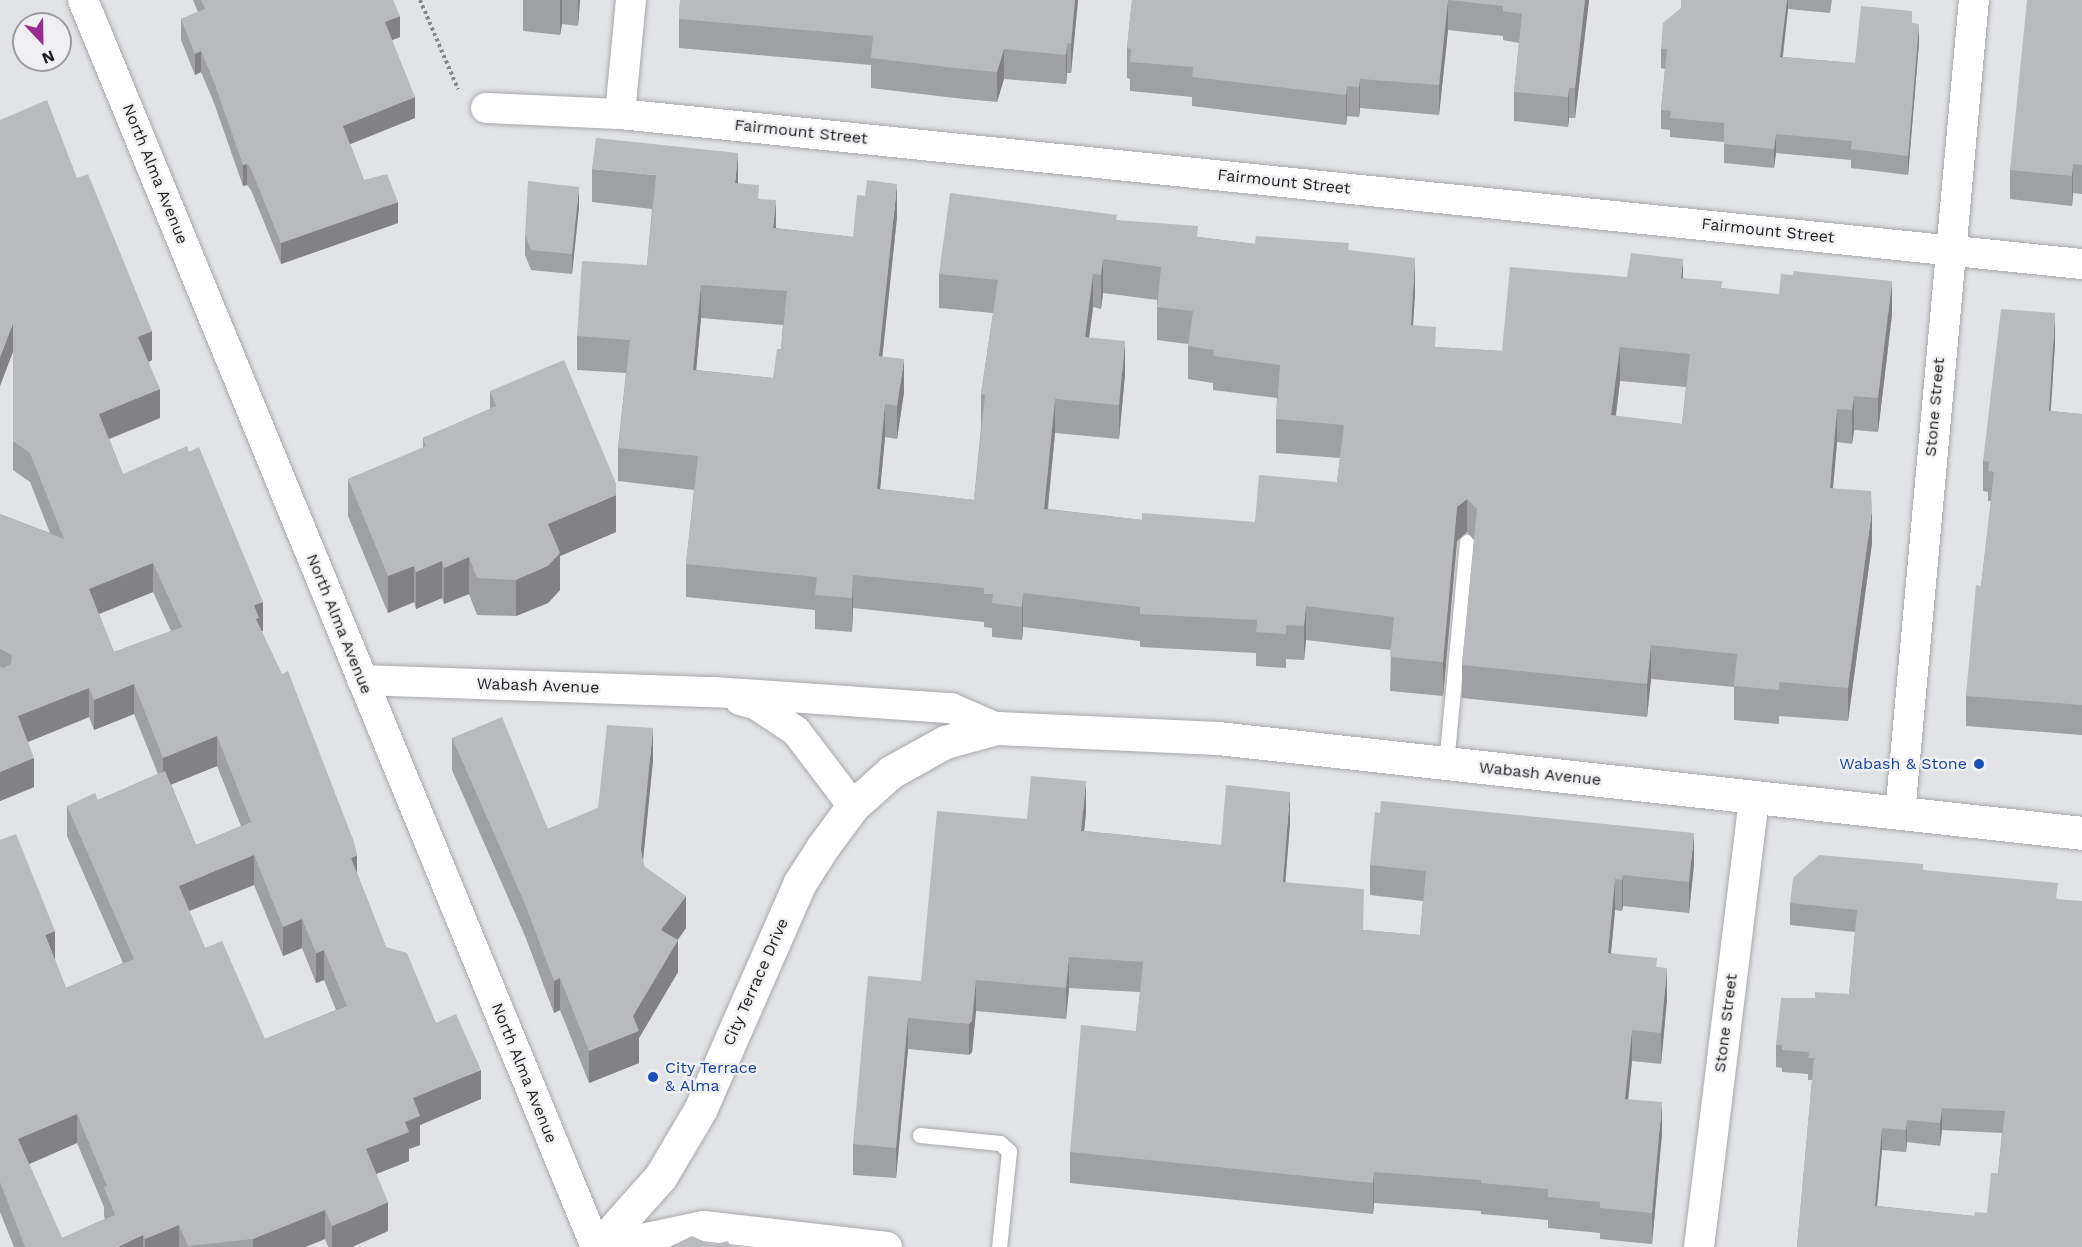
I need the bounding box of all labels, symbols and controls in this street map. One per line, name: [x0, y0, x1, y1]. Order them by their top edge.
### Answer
north arrow: [12, 12, 72, 72]
text: N: [39, 46, 57, 68]
street label: North Alma Avenue: [118, 100, 192, 248]
street label: Fairmount Street: [734, 115, 868, 149]
street label: Fairmount Street: [1217, 165, 1351, 199]
street label: Fairmount Street: [1701, 214, 1835, 248]
street label: Stone Street: [1921, 357, 1949, 457]
street label: North Alma Avenue: [302, 550, 376, 698]
street label: Wabash Avenue: [476, 674, 600, 698]
place label: Wabash & Stone: [1839, 754, 1967, 774]
marker: Wabash & Stone: [1972, 757, 1986, 771]
street label: Wabash Avenue: [1478, 758, 1602, 790]
street label: City Terrace Drive: [719, 915, 793, 1049]
street label: Stone Street: [1710, 973, 1742, 1073]
street label: North Alma Avenue: [487, 999, 561, 1147]
place label: City Terrace & Alma: [665, 1058, 758, 1096]
marker: City Terrace & Alma: [646, 1070, 660, 1084]

